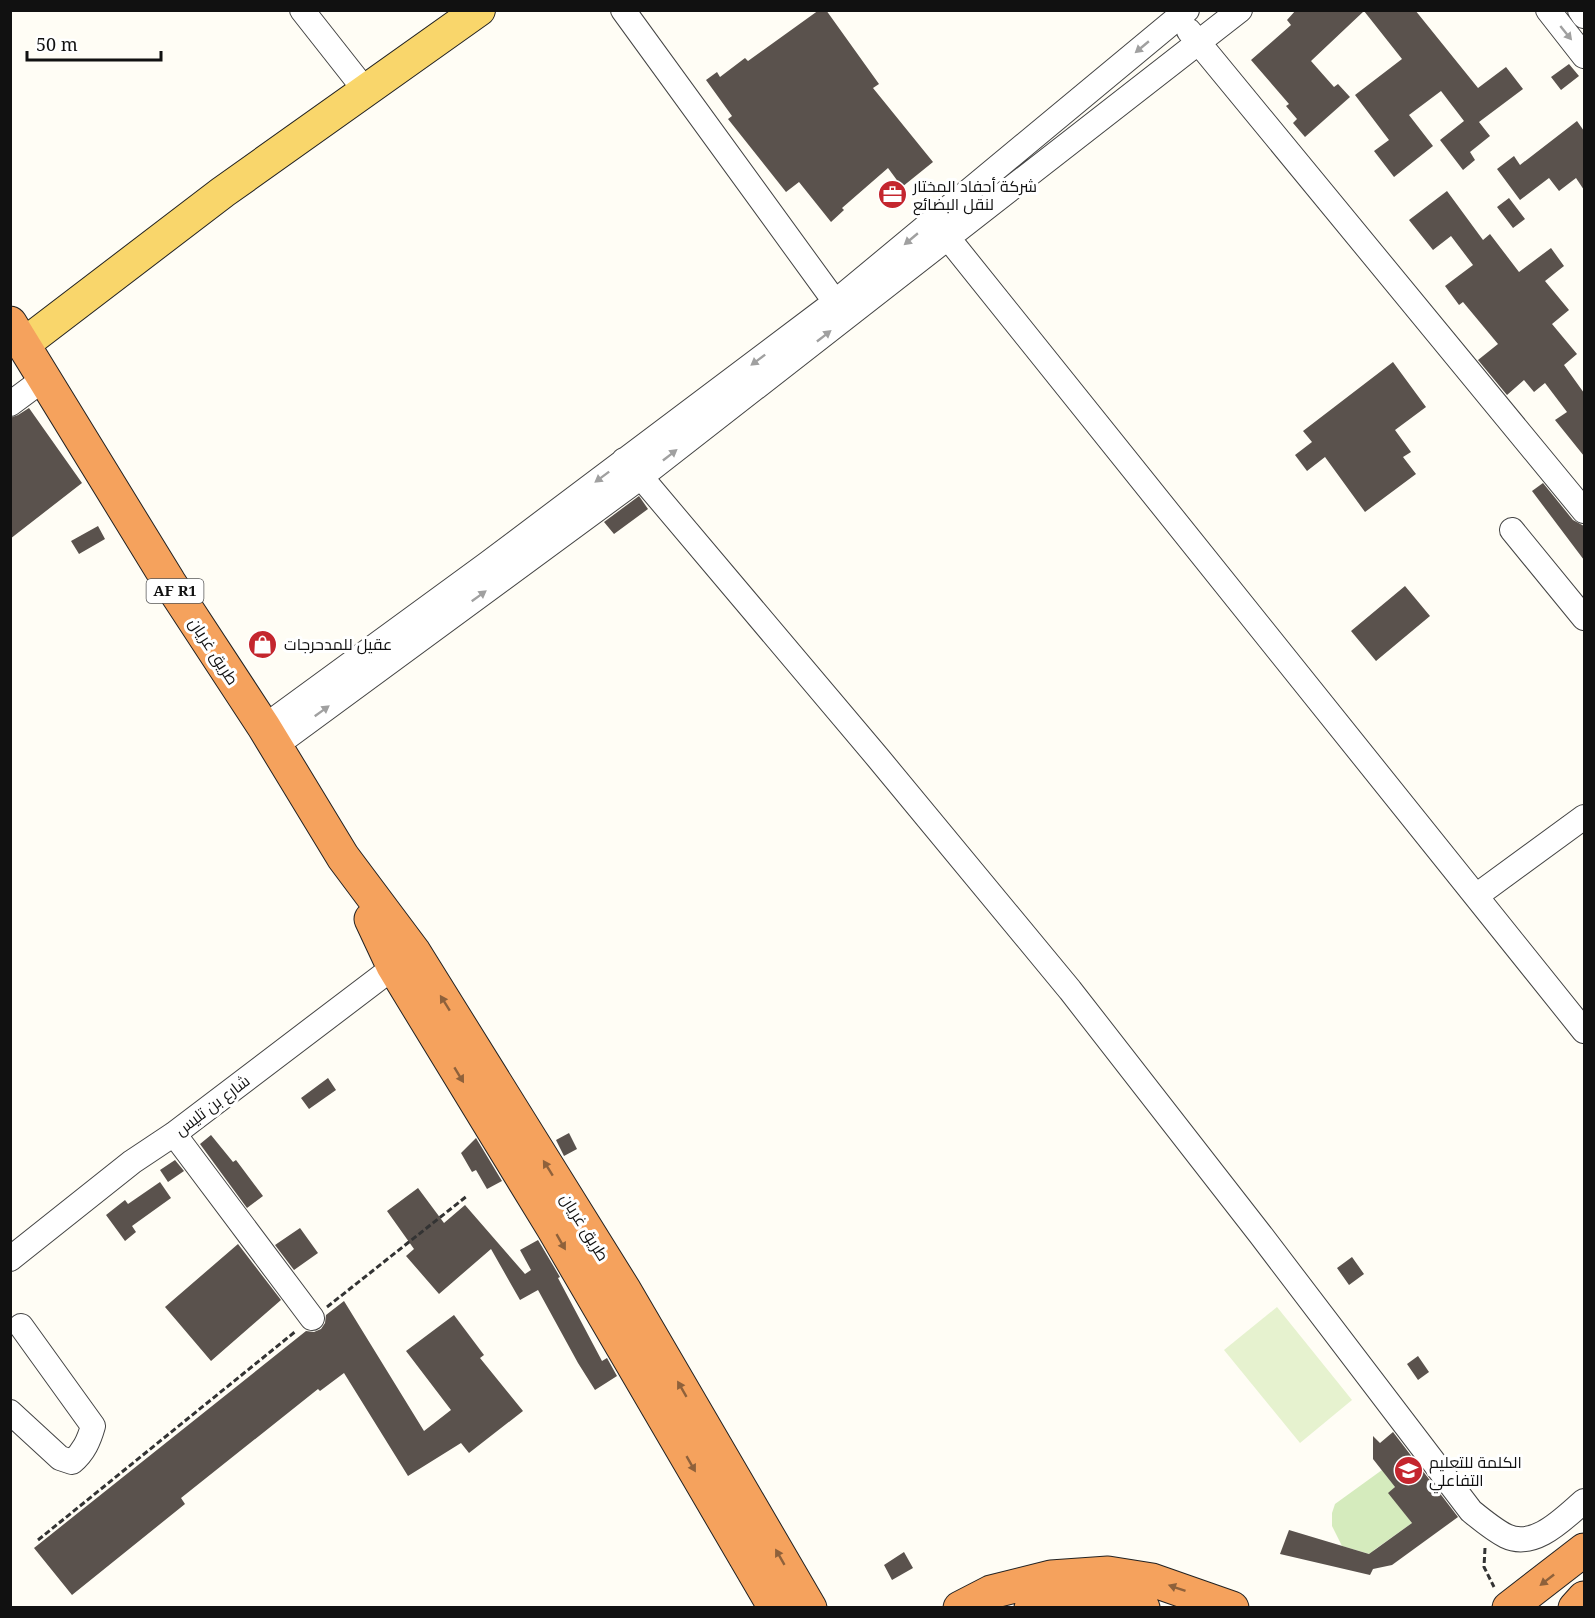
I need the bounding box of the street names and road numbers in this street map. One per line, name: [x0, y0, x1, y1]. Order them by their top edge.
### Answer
road number: AF R1: [146, 579, 204, 603]
street label: طريق غريان: [184, 613, 244, 689]
street label: شارع بن تليس: [170, 1070, 255, 1141]
street label: طريق غريان: [556, 1189, 614, 1265]

